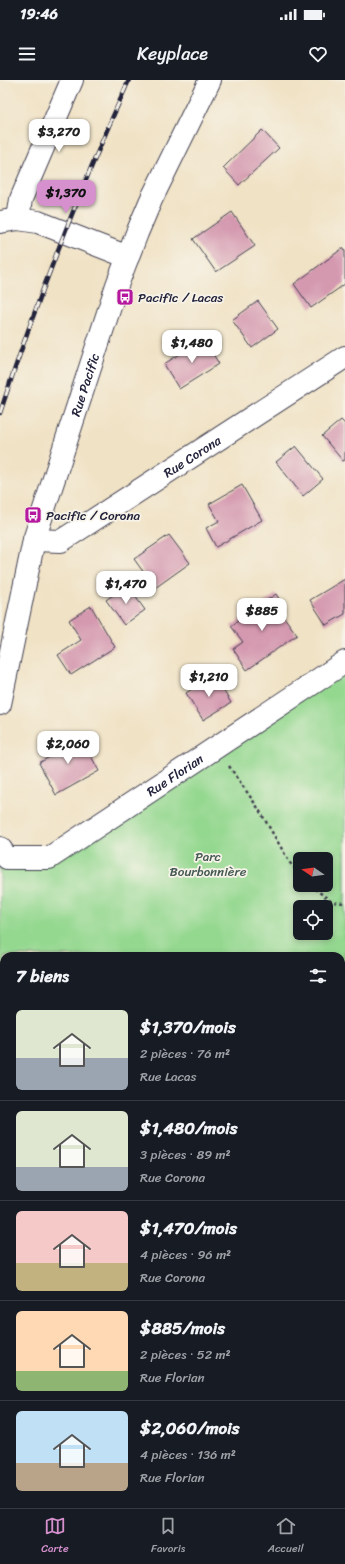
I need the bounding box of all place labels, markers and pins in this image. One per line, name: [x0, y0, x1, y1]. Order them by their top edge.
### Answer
pin: $3,270: [26, 119, 92, 153]
pin: $1,370: [33, 180, 99, 214]
place label: Pacific / Lacas: [138, 286, 223, 309]
bus stop icon: Pacific / Lacas: [115, 287, 135, 307]
pin: $1,480: [159, 330, 225, 364]
place label: Pacific / Corona: [46, 504, 140, 527]
bus stop icon: Pacific / Corona: [23, 505, 43, 525]
pin: $1,470: [93, 571, 159, 605]
pin: $885: [238, 598, 286, 632]
pin: $1,210: [176, 664, 242, 698]
pin: $2,060: [35, 731, 101, 765]

